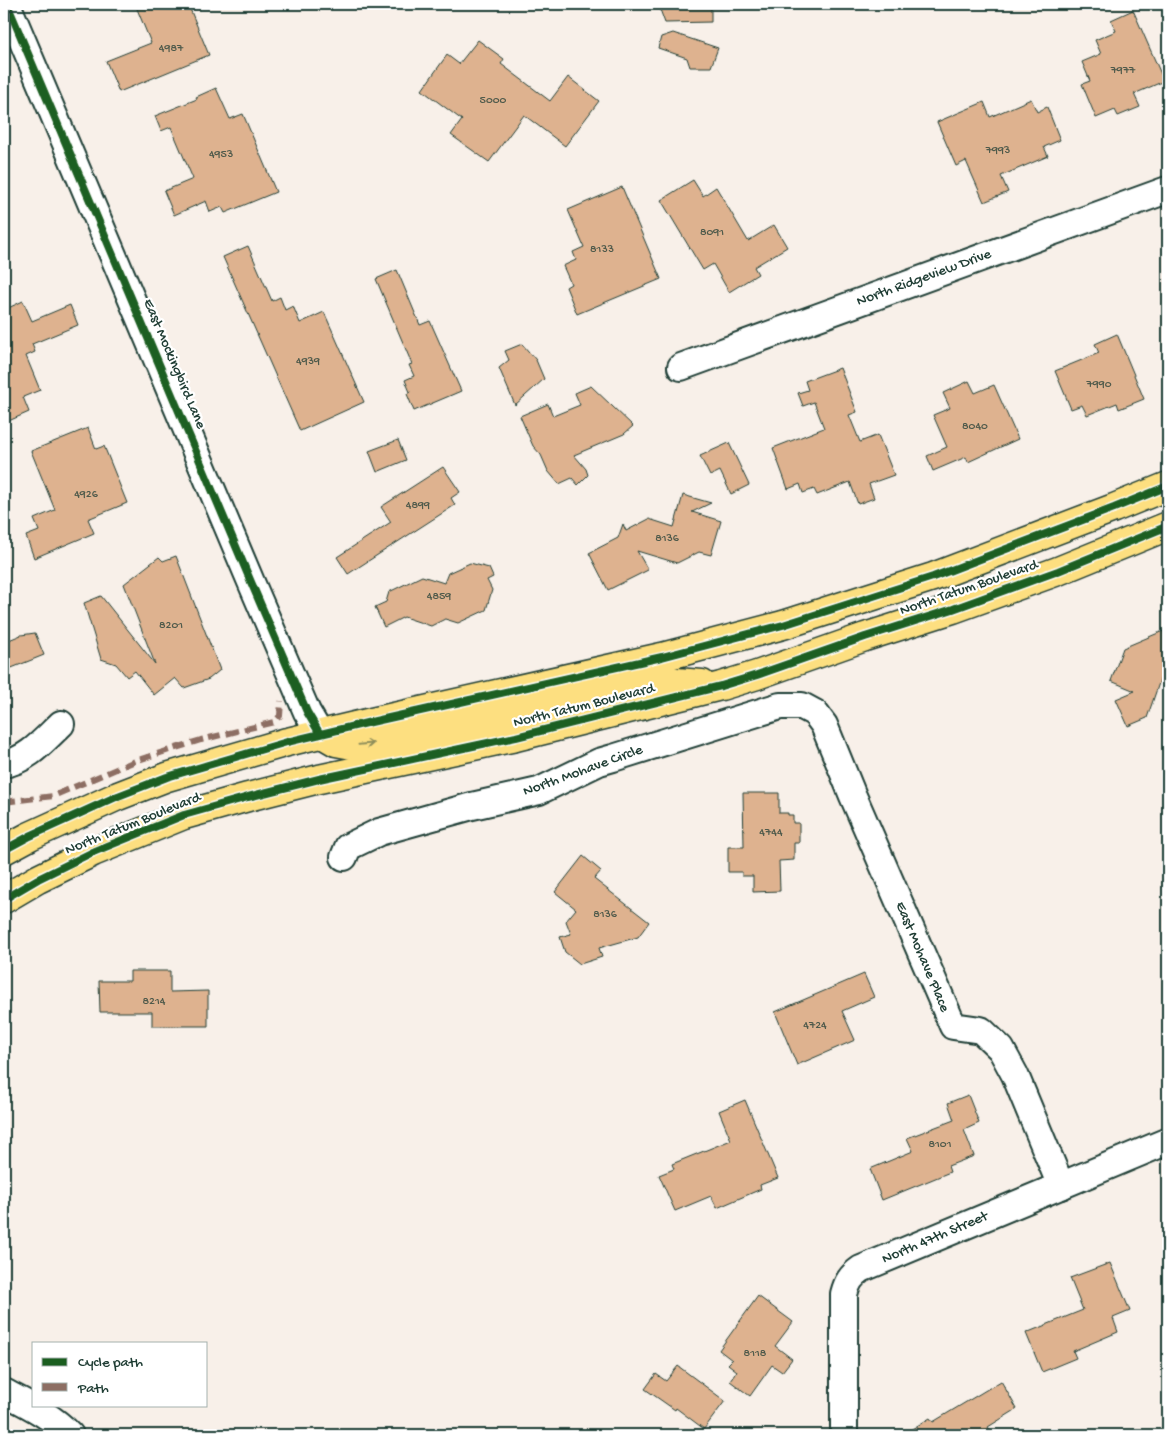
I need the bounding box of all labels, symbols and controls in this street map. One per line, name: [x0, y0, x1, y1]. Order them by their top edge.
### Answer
house number: 4987: [159, 42, 184, 56]
house number: 7977: [1110, 64, 1136, 78]
house number: 5000: [480, 94, 507, 108]
house number: 7993: [985, 144, 1010, 158]
house number: 4953: [209, 148, 233, 162]
house number: 8091: [700, 226, 724, 240]
house number: 8133: [590, 243, 614, 257]
street label: North Ridgeview Drive: [854, 245, 994, 311]
street label: East Mockingbird Lane: [139, 296, 210, 432]
house number: 4939: [296, 355, 320, 369]
house number: 7990: [1085, 378, 1112, 392]
house number: 8040: [962, 420, 988, 434]
house number: 4926: [74, 488, 99, 502]
house number: 4899: [406, 499, 430, 513]
house number: 8136: [655, 532, 680, 546]
street label: North Tatum Boulevard: [898, 556, 1041, 620]
house number: 4859: [427, 590, 451, 604]
house number: 8201: [159, 619, 183, 633]
street label: North Tatum Boulevard: [512, 679, 658, 732]
one-way arrow: [358, 739, 374, 748]
street label: North Mohave Circle: [521, 741, 645, 801]
street label: North Tatum Boulevard: [63, 788, 205, 859]
house number: 4744: [759, 826, 783, 840]
street label: East Mohave Place: [891, 899, 953, 1015]
house number: 8136: [593, 908, 618, 922]
house number: 8214: [143, 995, 166, 1009]
house number: 4724: [803, 1019, 827, 1033]
house number: 8101: [928, 1138, 952, 1152]
street label: North 47th Street: [879, 1207, 992, 1268]
legend: [32, 1342, 208, 1406]
house number: 8118: [744, 1347, 767, 1361]
text: Cycle path: [78, 1354, 143, 1372]
text: Path: [77, 1380, 109, 1398]

